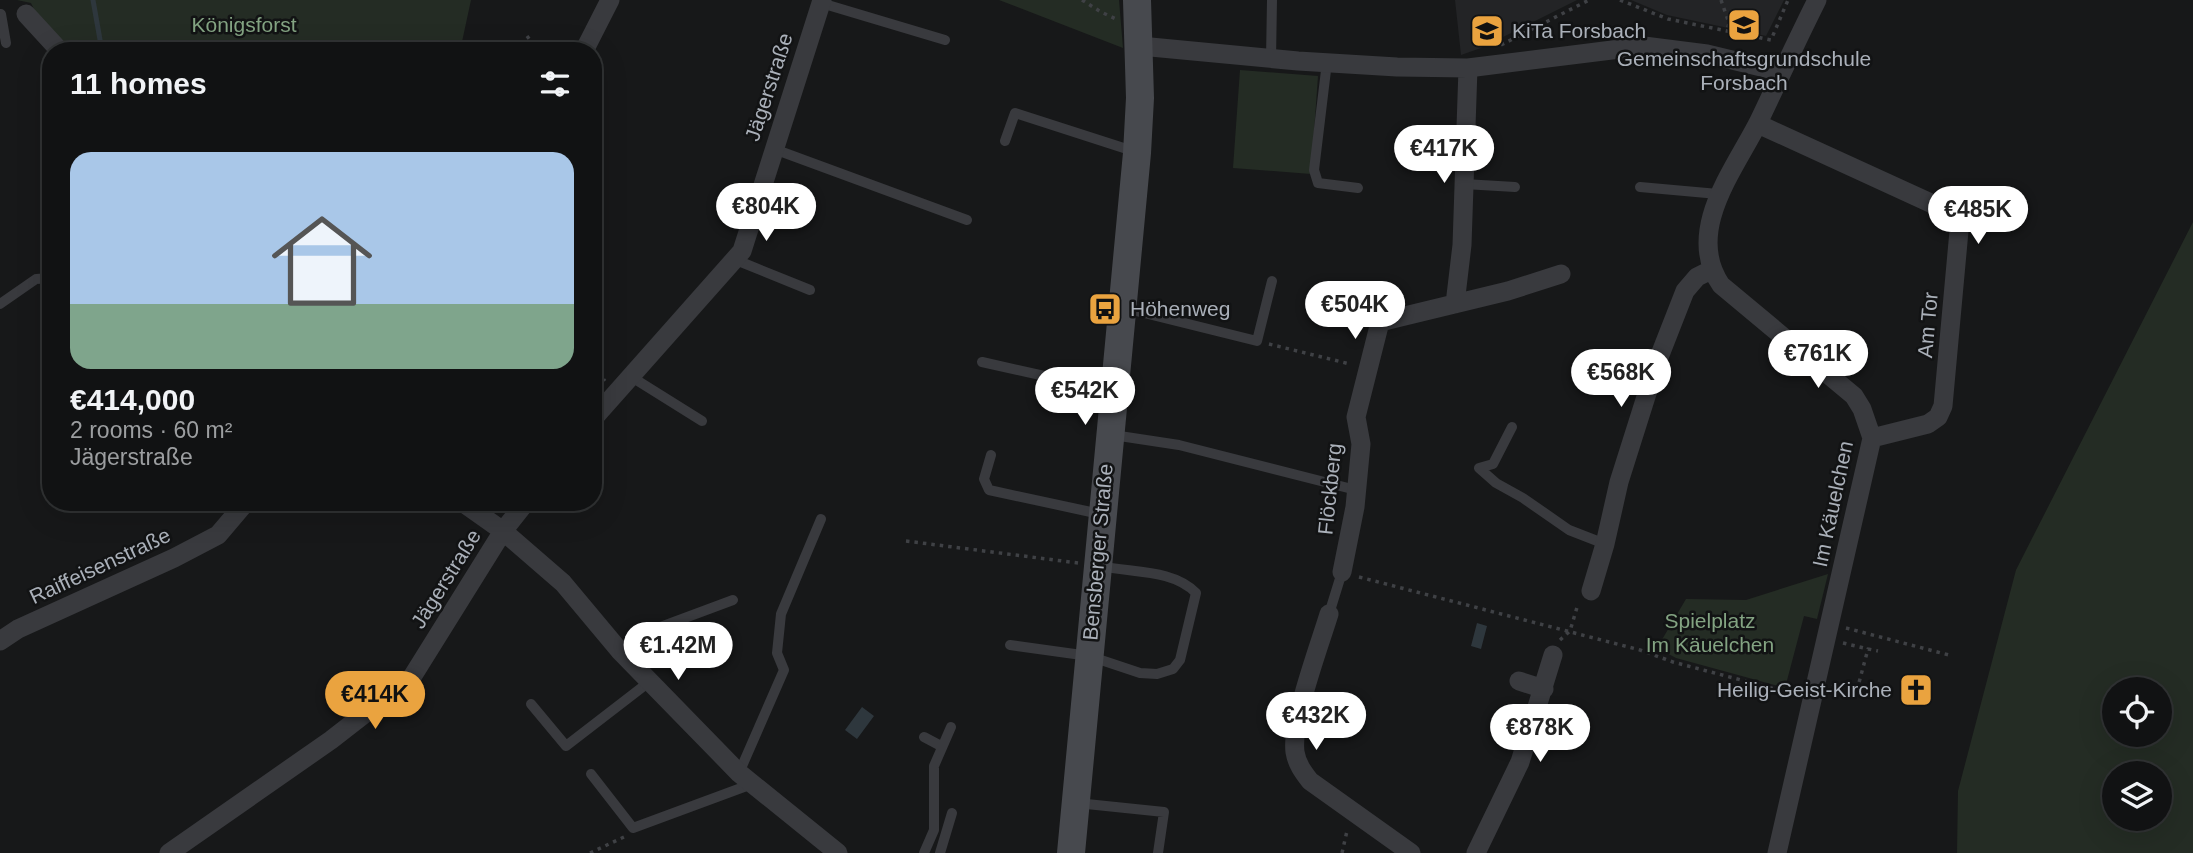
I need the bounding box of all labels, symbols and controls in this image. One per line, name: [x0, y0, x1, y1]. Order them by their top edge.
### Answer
school or university icon: Gemeinschaftsgrundschule Forsbach: [1725, 6, 1763, 44]
school or university icon: KiTa Forsbach: [1468, 12, 1506, 50]
park label: Königsforst: [191, 13, 297, 36]
place label: KiTa Forsbach: [1512, 19, 1646, 42]
street label: Jägerstraße: [740, 30, 797, 144]
place label: Gemeinschaftsgrundschule Forsbach: [1617, 47, 1871, 94]
icon: filters: [536, 65, 574, 103]
text: 11 homes: [70, 67, 207, 100]
pin: €417K: [1395, 125, 1493, 185]
text: €417K: [1410, 135, 1478, 161]
pin: €804K: [717, 184, 815, 243]
pin: €485K: [1929, 187, 2027, 246]
text: €804K: [732, 193, 800, 219]
text: €485K: [1944, 196, 2012, 222]
icon: home: [259, 198, 385, 324]
pin: €504K: [1306, 282, 1404, 341]
bus stop icon: Höhenweg: [1086, 290, 1124, 328]
text: €504K: [1321, 291, 1389, 317]
street label: Am Tor: [1913, 291, 1942, 359]
place label: Höhenweg: [1130, 297, 1230, 320]
pin: €761K: [1769, 330, 1867, 390]
text: €761K: [1784, 340, 1852, 366]
pin: €568K: [1572, 350, 1670, 409]
text: €568K: [1587, 359, 1655, 385]
pin: €542K: [1036, 368, 1134, 427]
text: €542K: [1051, 377, 1119, 403]
text: €414,000: [70, 383, 195, 416]
text: 2 rooms · 60 m²: [70, 417, 232, 443]
street label: Im Käuelchen: [1808, 439, 1857, 569]
street label: Flöckberg: [1313, 442, 1346, 536]
text: Jägerstraße: [70, 444, 193, 470]
street label: Bensberger Straße: [1078, 463, 1117, 641]
street label: Raiffeisenstraße: [26, 523, 174, 608]
street label: Jägerstraße: [406, 525, 485, 632]
park label: Spielplatz Im Käuelchen: [1646, 609, 1774, 656]
pin: €1.42M: [621, 622, 735, 682]
text: €1.42M: [640, 632, 716, 658]
church icon: Heilig-Geist-Kirche: [1897, 671, 1935, 709]
pin: €414K: [326, 672, 424, 731]
map controls: [2102, 677, 2172, 831]
button: locate: [2102, 677, 2172, 747]
place label: Heilig-Geist-Kirche: [1717, 678, 1892, 701]
text: €414K: [341, 681, 409, 707]
pin: €432K: [1267, 692, 1365, 752]
text: €432K: [1282, 702, 1350, 728]
pin: €878K: [1491, 704, 1589, 764]
text: €878K: [1506, 714, 1574, 740]
button: layers: [2102, 761, 2172, 831]

